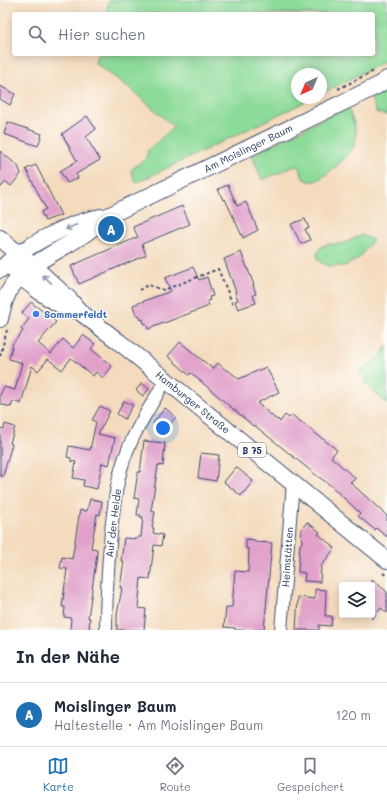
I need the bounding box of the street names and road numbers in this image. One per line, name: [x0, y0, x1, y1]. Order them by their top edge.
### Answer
street label: Am Moislinger Baum: [201, 120, 295, 176]
street label: Hamburger Straße: [153, 368, 233, 436]
road number: B 75: [238, 443, 266, 457]
street label: Auf der Heide: [102, 488, 124, 558]
street label: Heimstätten: [278, 526, 296, 588]

